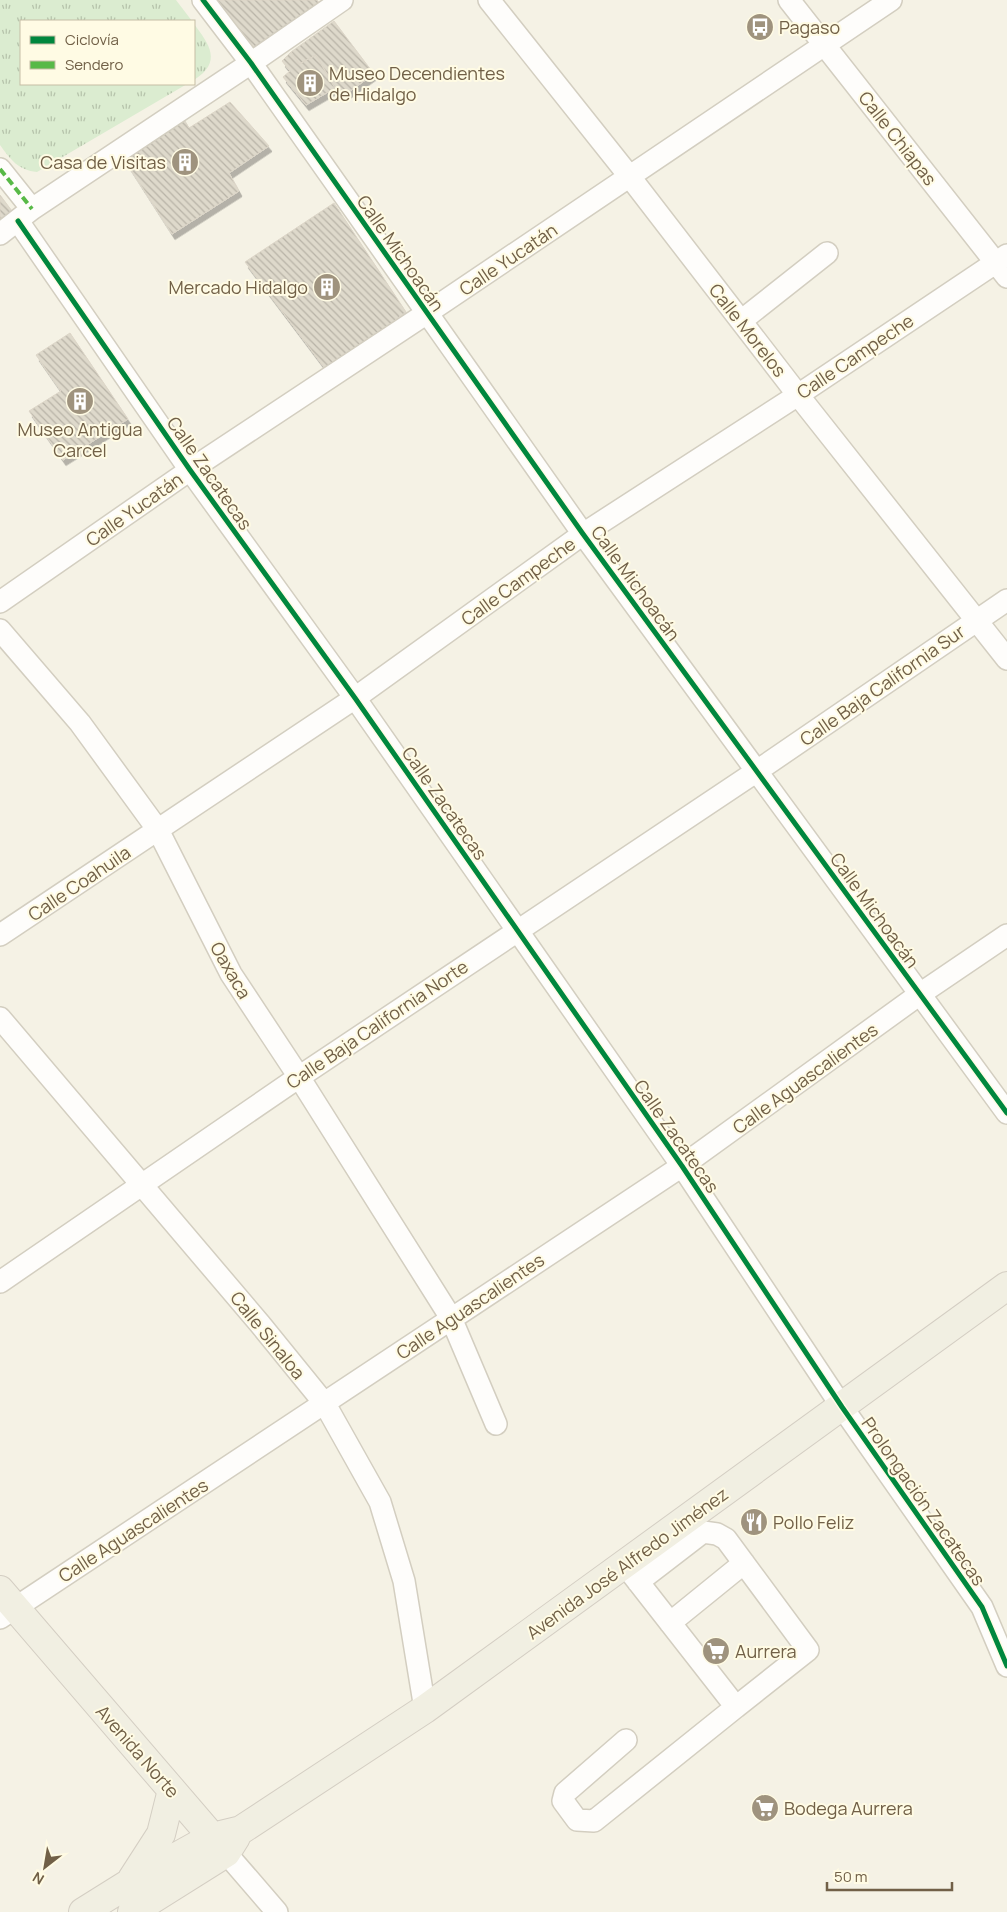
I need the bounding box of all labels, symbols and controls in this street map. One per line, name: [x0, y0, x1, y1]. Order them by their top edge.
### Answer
bus stop icon: Pagaso: [745, 12, 775, 42]
place label: Pagaso: [779, 15, 840, 39]
legend: [20, 20, 195, 85]
text: Ciclovía: [65, 29, 119, 50]
text: Sendero: [65, 54, 124, 75]
place label: Museo Decendientes de Hidalgo: [329, 61, 505, 106]
building icon: Museo Decendientes de Hidalgo: [295, 68, 325, 98]
street label: Calle Chiapas: [854, 86, 942, 190]
building icon: Casa de Visitas: [170, 147, 200, 177]
place label: Casa de Visitas: [40, 150, 166, 174]
street label: Calle Michoacán: [352, 190, 450, 316]
street label: Calle Yucatán: [454, 217, 562, 301]
building icon: Mercado Hidalgo: [312, 272, 342, 302]
place label: Mercado Hidalgo: [169, 275, 308, 299]
street label: Calle Morelos: [704, 278, 792, 382]
street label: Calle Campeche: [792, 308, 918, 404]
building icon: Museo Antigua Carcel: [65, 386, 95, 416]
street label: Calle Zacatecas: [162, 412, 258, 534]
place label: Museo Antigua Carcel: [18, 417, 142, 462]
street label: Calle Yucatán: [81, 467, 187, 551]
street label: Calle Michoacán: [586, 521, 686, 645]
street label: Calle Campeche: [456, 531, 580, 631]
street label: Calle Baja California Sur: [795, 619, 969, 751]
street label: Calle Zacatecas: [397, 742, 493, 864]
street label: Calle Coahuila: [23, 840, 135, 926]
street label: Calle Michoacán: [825, 848, 925, 972]
street label: Oaxaca: [205, 937, 257, 1003]
street label: Calle Baja California Norte: [281, 954, 473, 1094]
street label: Calle Aguascalientes: [728, 1017, 882, 1139]
street label: Calle Zacatecas: [629, 1075, 725, 1197]
street label: Calle Aguascalientes: [391, 1247, 549, 1365]
street label: Calle Sinaloa: [225, 1286, 311, 1384]
street label: Prolongación Zacatecas: [857, 1412, 991, 1590]
street label: Calle Aguascalientes: [54, 1473, 212, 1587]
street label: Avenida José Alfredo Jiménez: [521, 1482, 733, 1644]
restaurant icon: Pollo Feliz: [739, 1507, 769, 1537]
place label: Pollo Feliz: [773, 1510, 854, 1534]
supermarket icon: Aurrera: [701, 1636, 731, 1666]
place label: Aurrera: [735, 1639, 797, 1663]
street label: Avenida Norte: [91, 1699, 185, 1803]
supermarket icon: Bodega Aurrera: [750, 1793, 780, 1823]
place label: Bodega Aurrera: [784, 1796, 913, 1820]
north arrow: [20, 1842, 70, 1892]
scale bar: [827, 1860, 952, 1892]
text: 50 m: [834, 1866, 868, 1887]
text: N: [29, 1868, 47, 1889]

